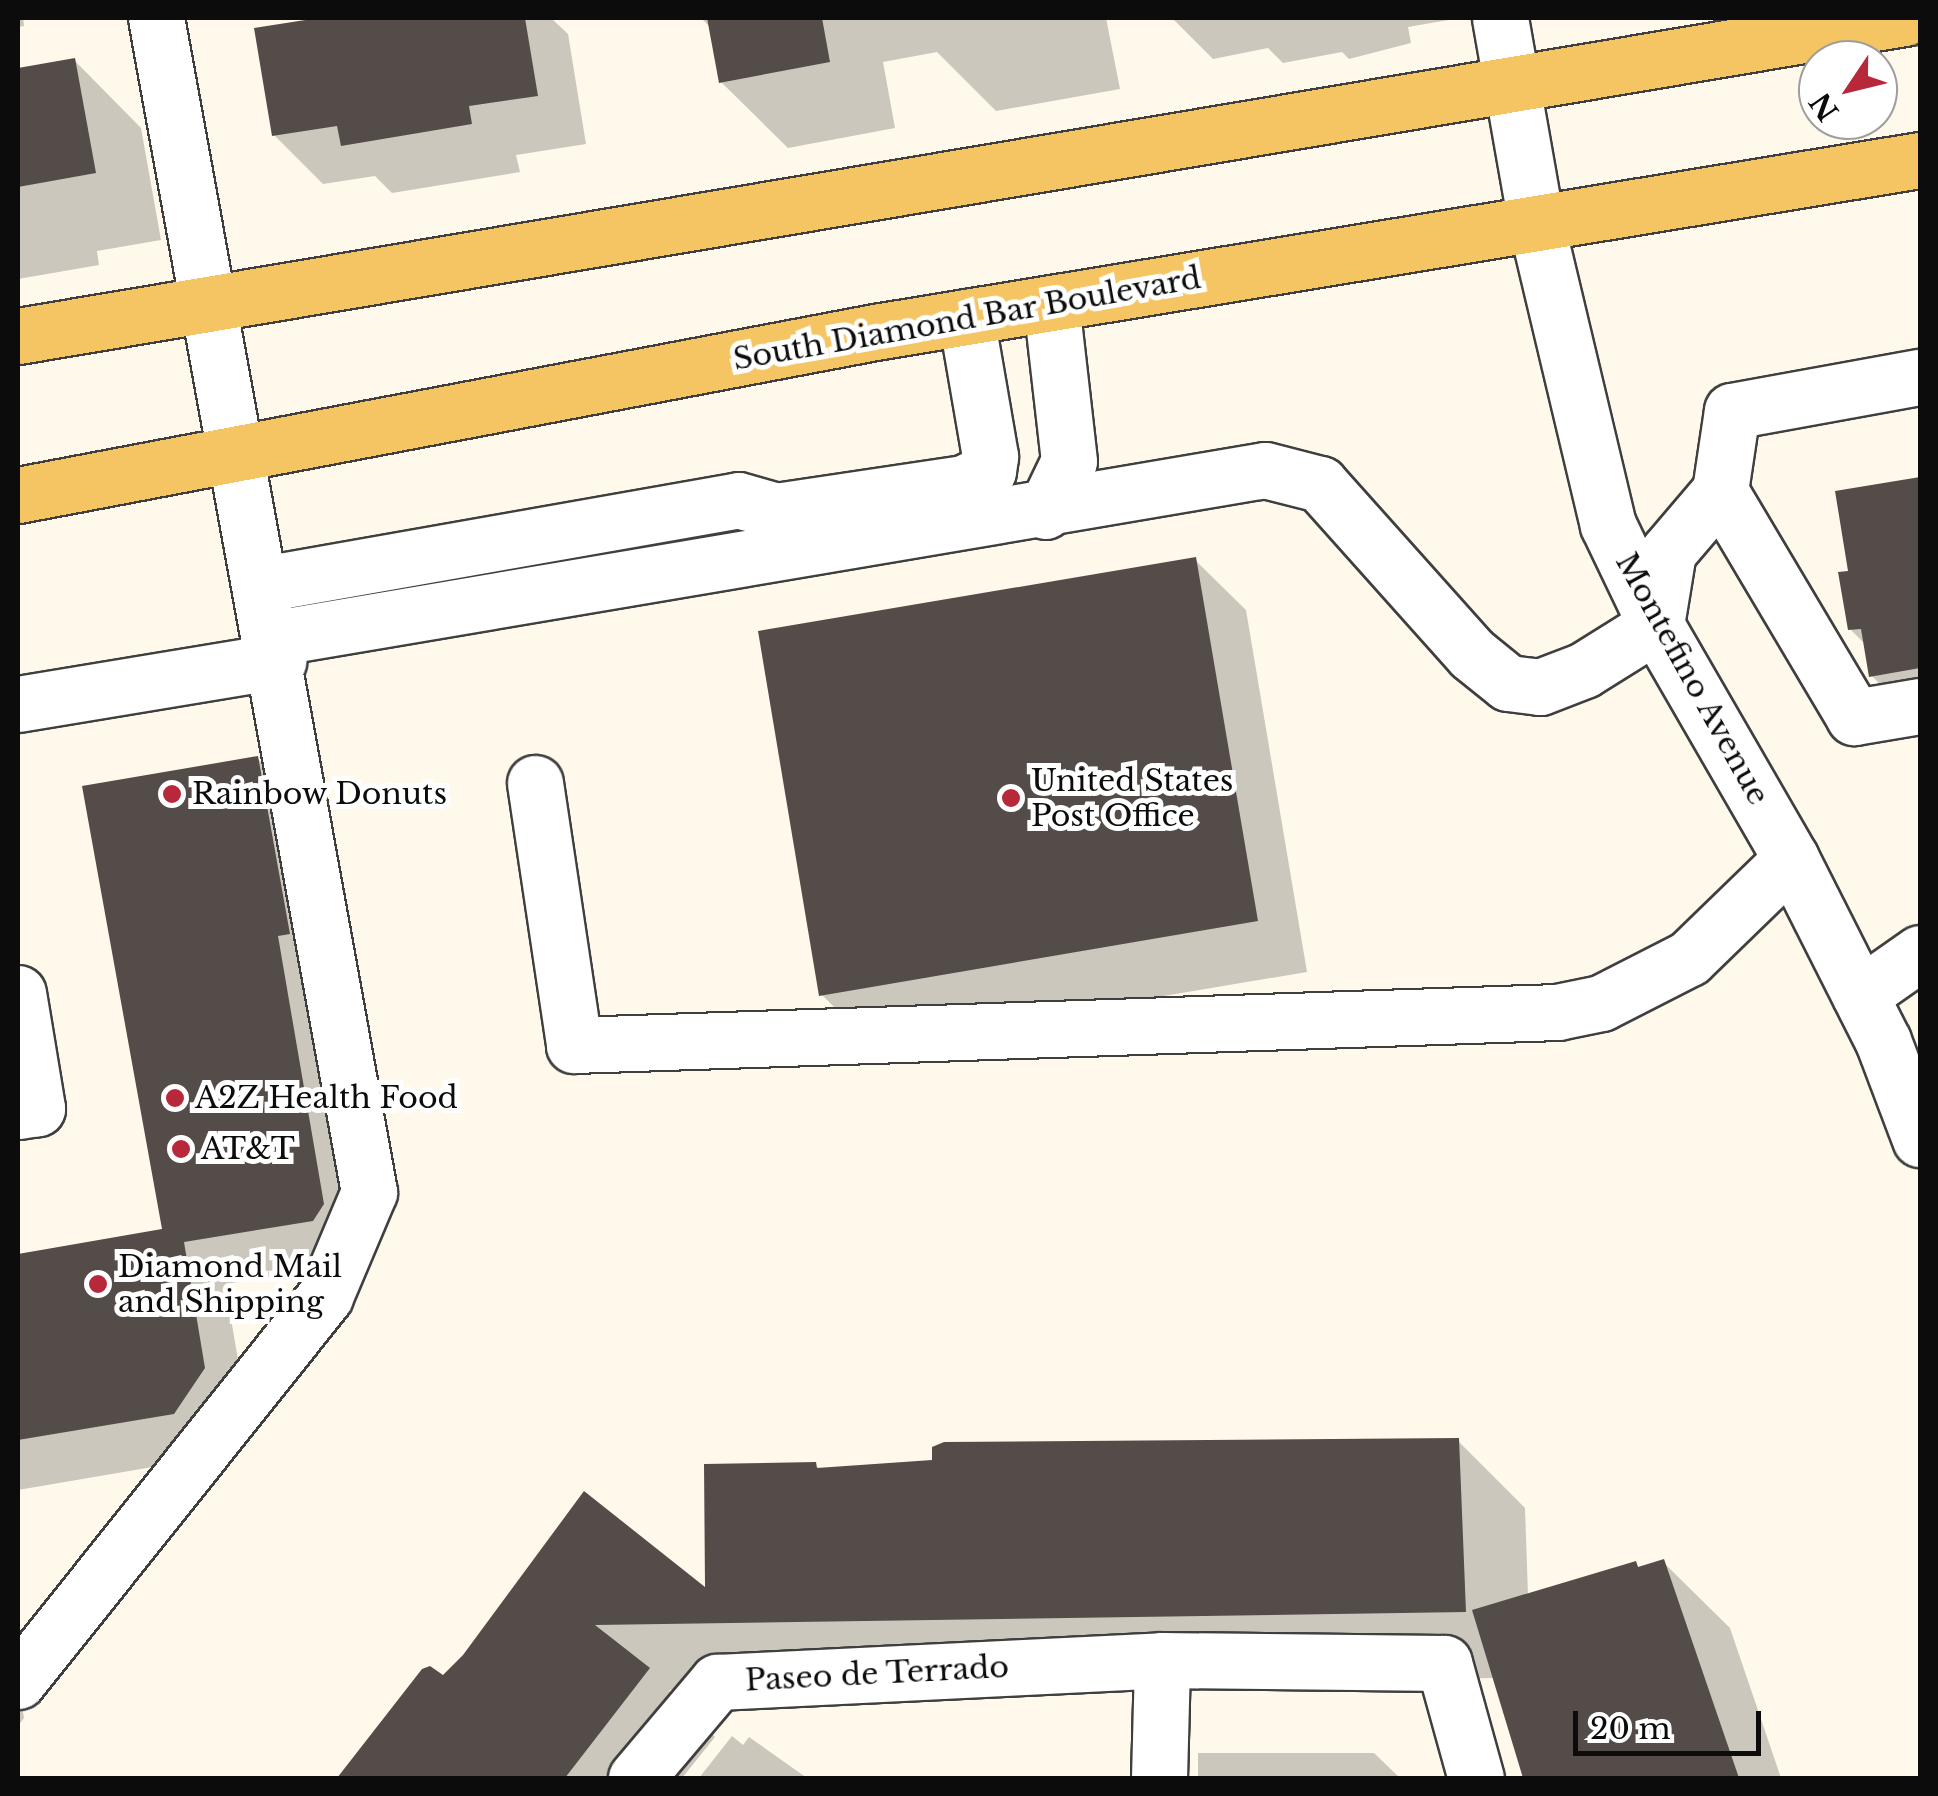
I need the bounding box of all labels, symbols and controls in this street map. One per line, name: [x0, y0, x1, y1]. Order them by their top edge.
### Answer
north arrow: [1798, 40, 1898, 140]
text: N: [1803, 86, 1847, 127]
street label: South Diamond Bar Boulevard: [730, 260, 1204, 378]
street label: Montefino Avenue: [1608, 546, 1776, 812]
place label: United States Post Office: [1031, 763, 1233, 834]
place label: Rainbow Donuts: [192, 776, 448, 812]
marker: Rainbow Donuts: [161, 783, 183, 805]
marker: United States Post Office: [1000, 787, 1022, 809]
place label: A2Z Health Food: [195, 1080, 458, 1116]
marker: A2Z Health Food: [164, 1087, 186, 1109]
place label: AT&T: [201, 1131, 295, 1167]
marker: AT&T: [170, 1138, 192, 1160]
place label: Diamond Mail and Shipping: [118, 1249, 342, 1320]
marker: Diamond Mail and Shipping: [87, 1273, 109, 1295]
street label: Paseo de Terrado: [744, 1649, 1010, 1699]
scale bar: [1578, 1691, 1766, 1753]
text: 20 m: [1590, 1710, 1671, 1747]

